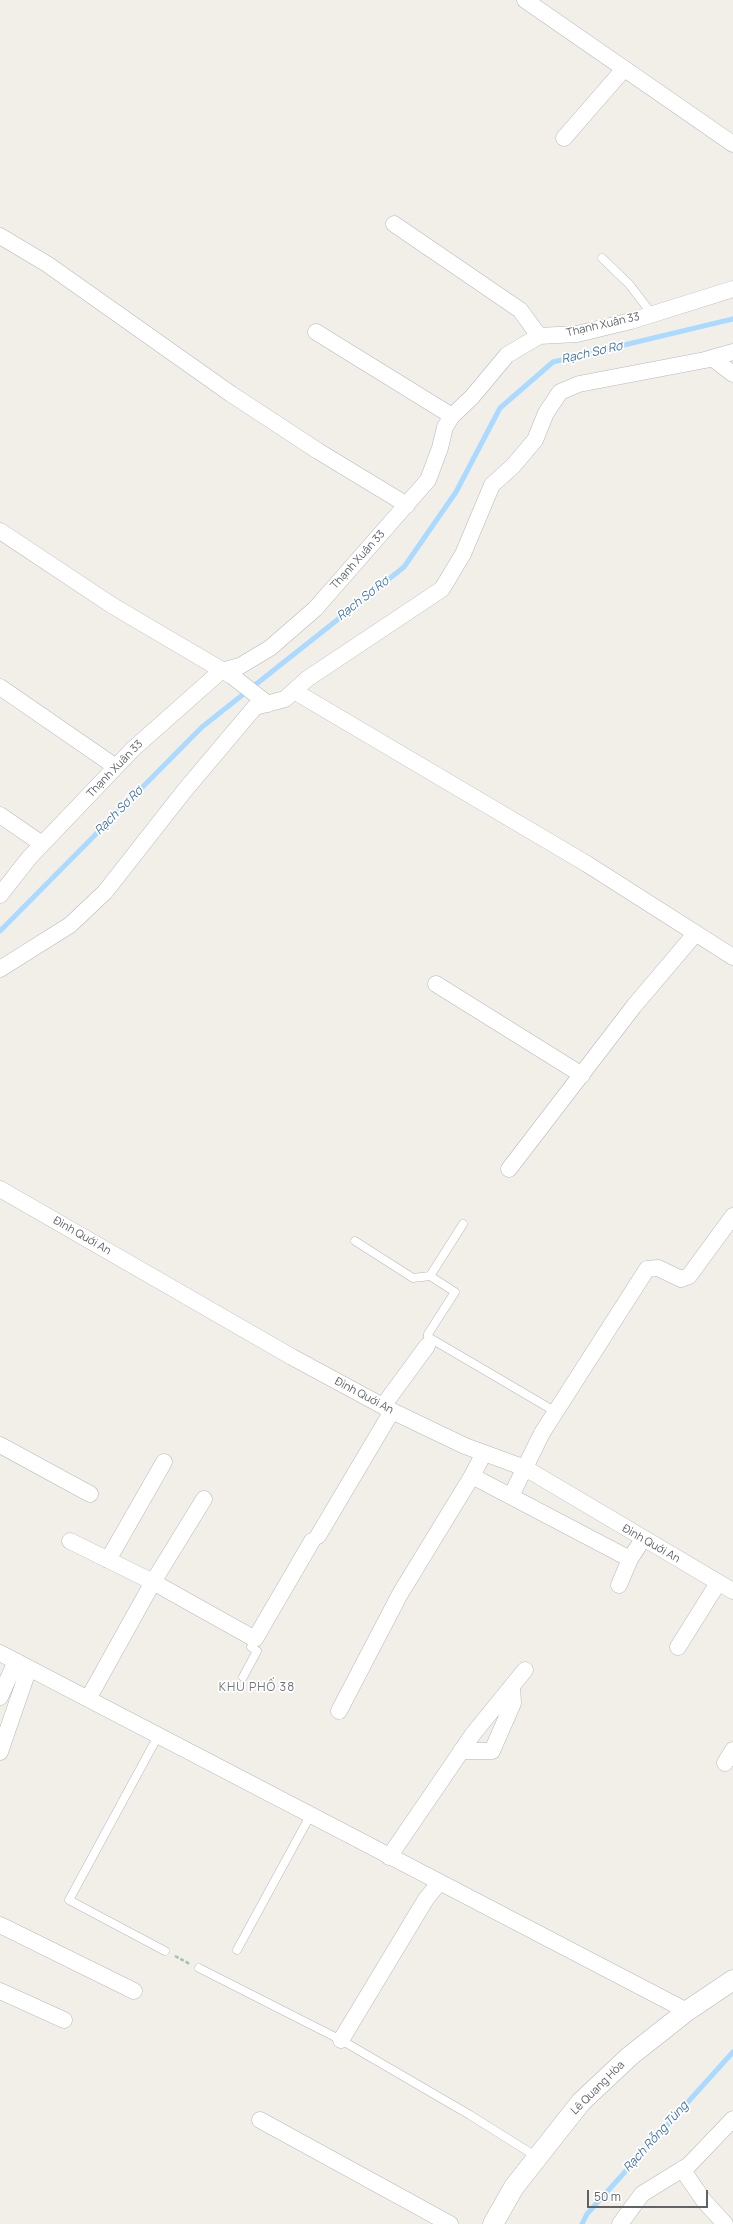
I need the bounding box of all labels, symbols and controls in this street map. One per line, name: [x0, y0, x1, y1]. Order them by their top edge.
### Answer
street label: Thạnh Xuân 33: [565, 310, 641, 340]
water label: Rạch Sơ Rơ: [560, 339, 624, 367]
street label: Thạnh Xuân 33: [328, 528, 388, 592]
water label: Rạch Sơ Rơ: [334, 574, 392, 624]
street label: Thạnh Xuân 33: [84, 738, 146, 800]
water label: Rạch Sơ Rơ: [92, 784, 146, 838]
street label: Đình Quới An: [51, 1214, 113, 1258]
street label: Đình Quới An: [332, 1375, 396, 1417]
street label: Đình Quới An: [620, 1522, 682, 1566]
district label: KHU PHỐ 38: [219, 1681, 295, 1695]
street label: Lê Quang Hòa: [568, 2058, 628, 2118]
water label: Rạch Rỗng Tùng: [621, 2099, 691, 2175]
scale bar: [589, 2182, 710, 2208]
text: 50 m: [594, 2188, 621, 2205]

